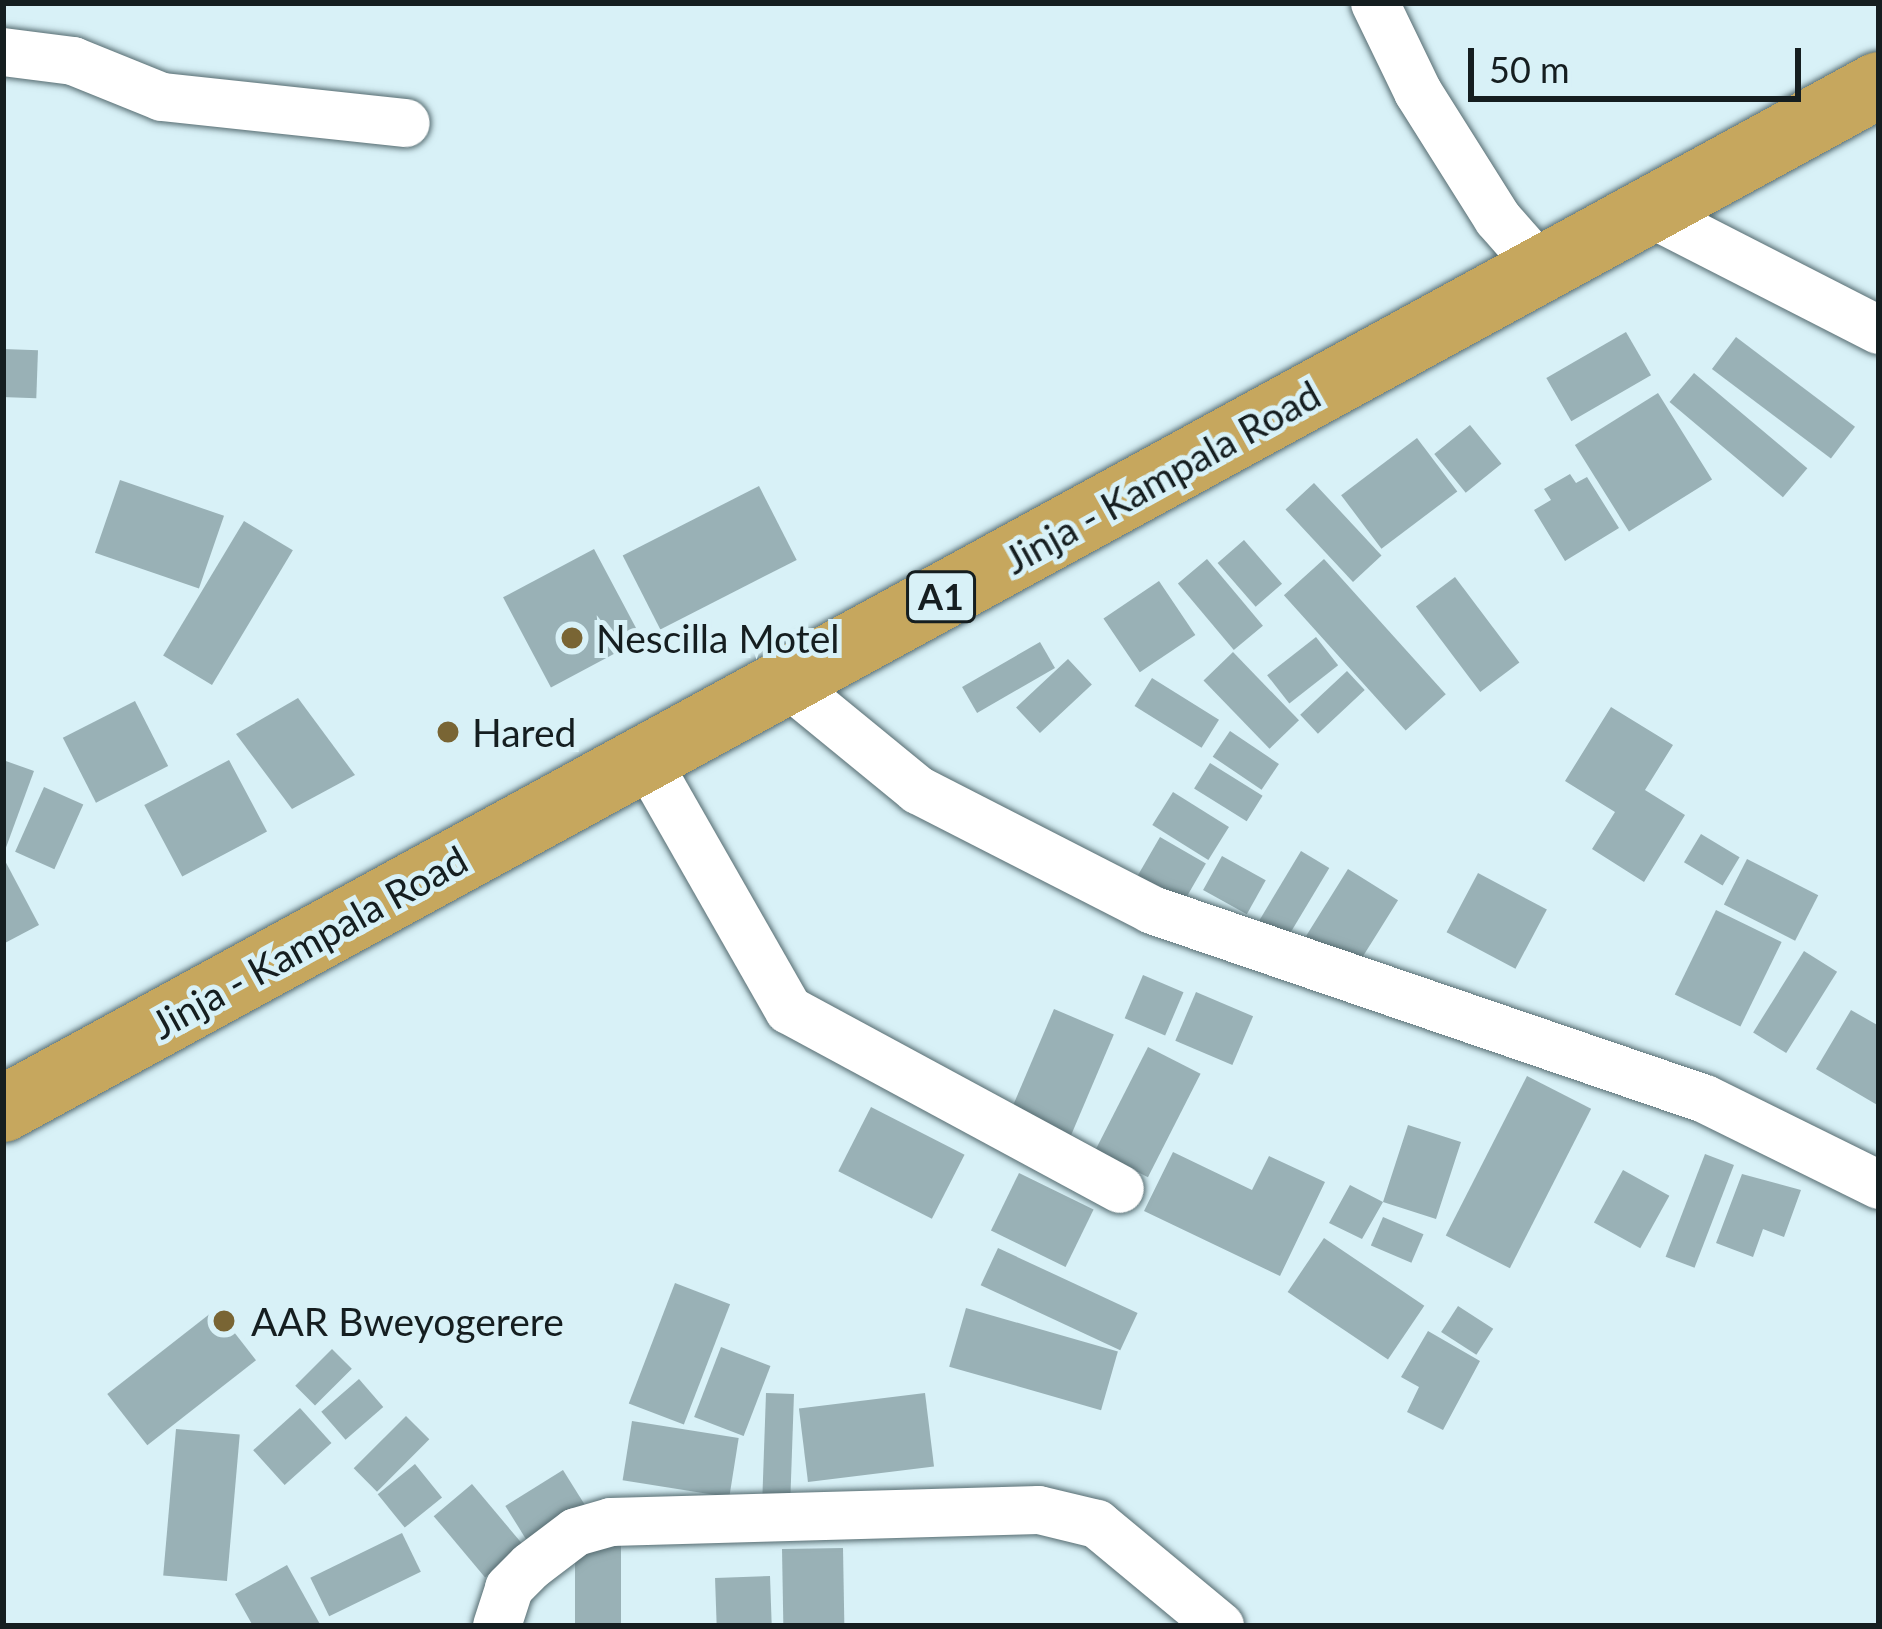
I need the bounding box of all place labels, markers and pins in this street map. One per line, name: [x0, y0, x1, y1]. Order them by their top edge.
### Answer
place label: Nescilla Motel: [596, 615, 839, 661]
marker: Nescilla Motel: [559, 625, 585, 651]
place label: Hared: [472, 709, 576, 755]
marker: Hared: [435, 719, 461, 745]
place label: AAR Bweyogerere: [251, 1298, 564, 1344]
marker: AAR Bweyogerere: [208, 1305, 240, 1337]

